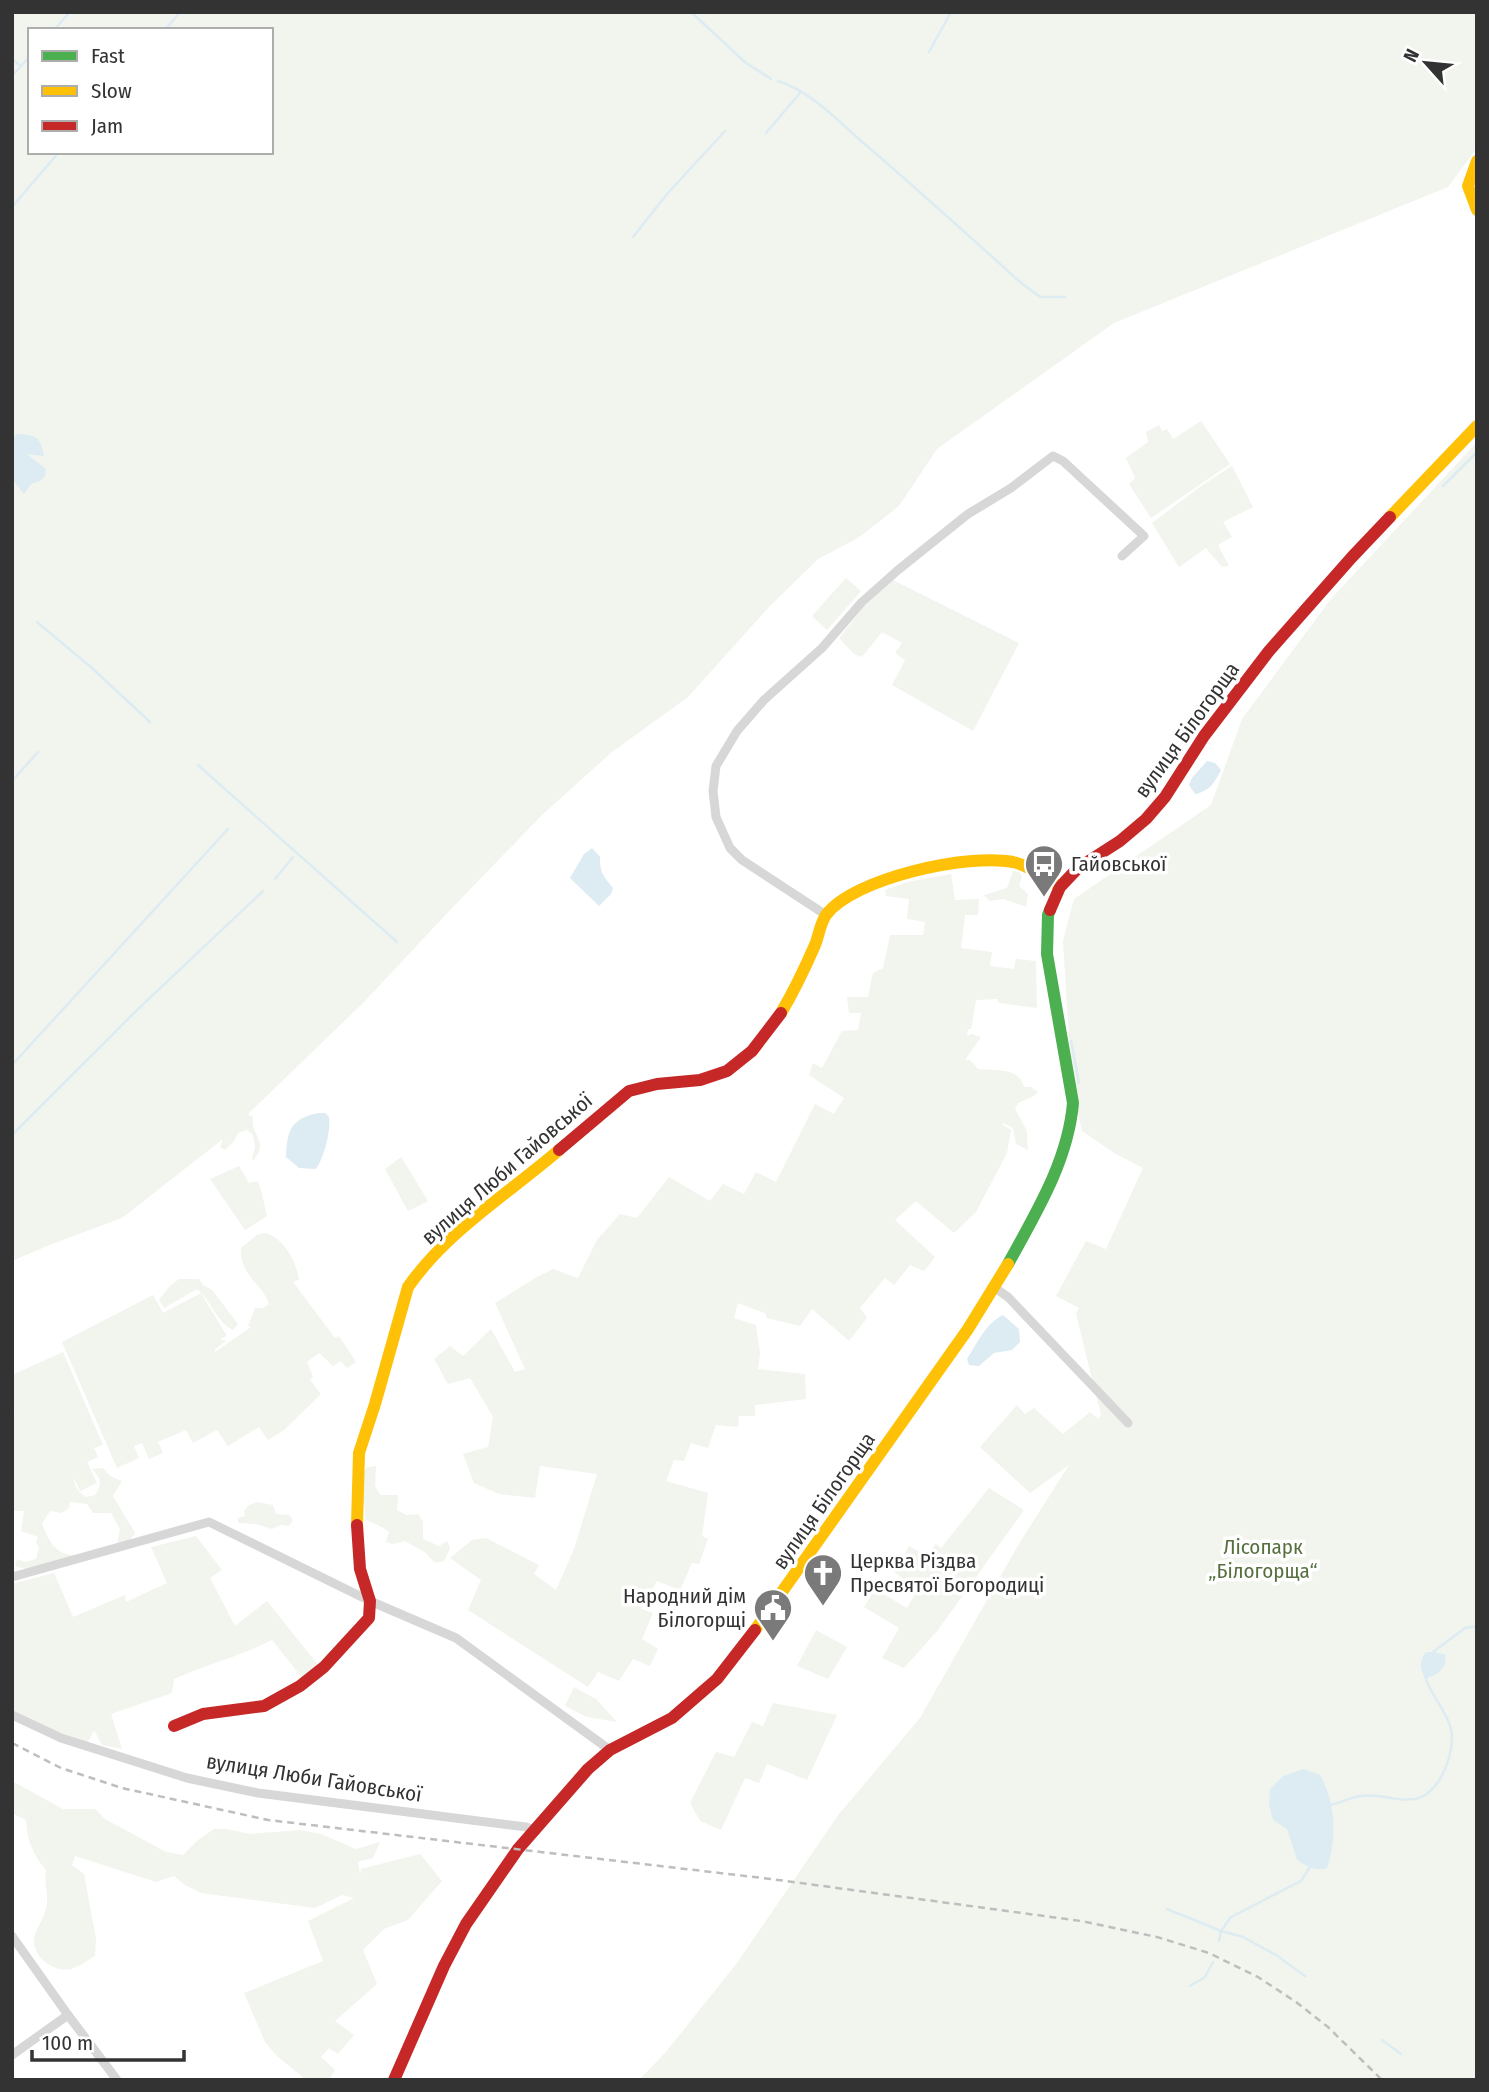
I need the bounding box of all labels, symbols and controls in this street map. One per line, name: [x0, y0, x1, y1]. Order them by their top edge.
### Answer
legend: [28, 28, 273, 154]
north arrow: [1391, 28, 1461, 98]
text: Fast: [91, 43, 125, 69]
text: N: [1398, 45, 1424, 66]
text: Slow: [91, 78, 132, 104]
text: Jam: [91, 113, 123, 139]
street label: вулиця Білогорща: [1129, 657, 1245, 803]
bus stop icon: Гайовської: [1023, 843, 1065, 898]
place label: Гайовської: [1071, 851, 1167, 877]
street label: вулиця Люби Гайовської: [416, 1087, 598, 1250]
street label: вулиця Білогорща: [767, 1427, 881, 1575]
park label: Лісопарк „Білогорща“: [1208, 1534, 1318, 1584]
place label: Церква Різдва Пресвятої Богородиці: [850, 1548, 1044, 1598]
church icon: Церква Різдва Пресвятої Богородиці: [802, 1552, 844, 1607]
place label: Народний дім Білогорщі: [623, 1583, 746, 1633]
public building icon: Народний дім Білогорщі: [752, 1587, 794, 1642]
street label: вулиця Люби Гайовської: [204, 1748, 424, 1808]
scale bar: [32, 2018, 184, 2062]
text: 100 m: [42, 2030, 93, 2056]

